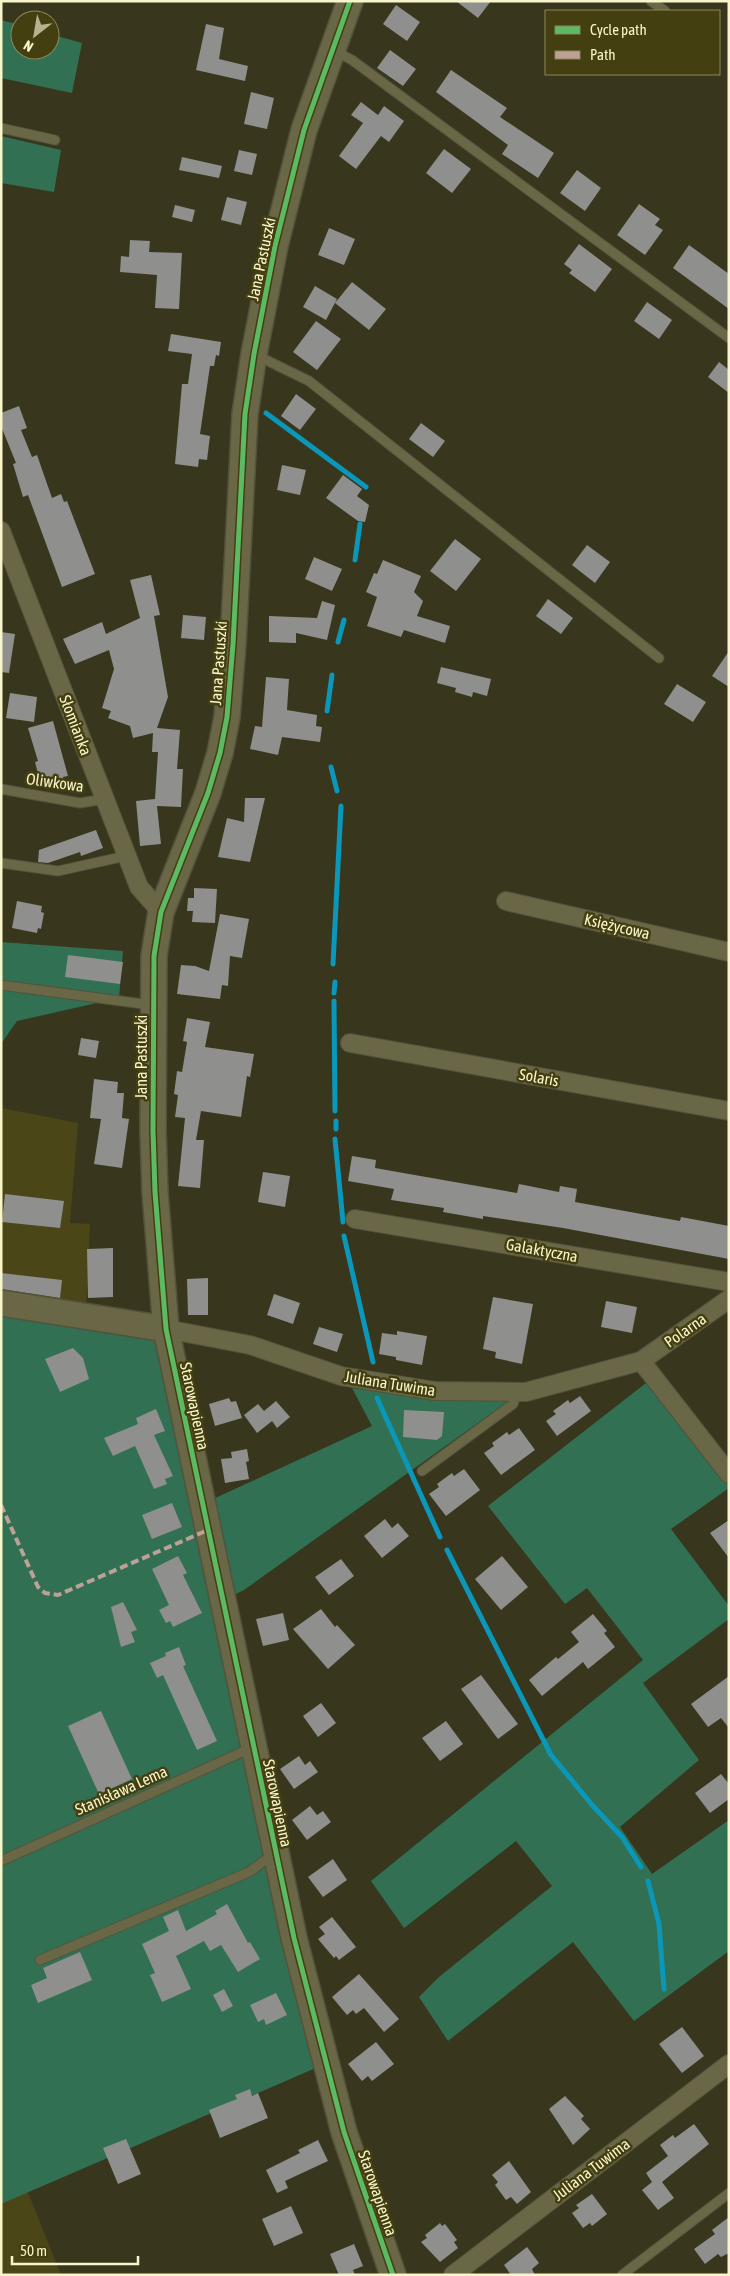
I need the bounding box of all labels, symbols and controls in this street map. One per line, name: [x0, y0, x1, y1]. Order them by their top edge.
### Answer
north arrow: [10, 10, 60, 60]
legend: [545, 10, 720, 75]
text: Cycle path: [590, 21, 647, 38]
text: N: [21, 37, 36, 55]
text: Path: [590, 46, 616, 63]
street label: Jana Pastuszki: [243, 216, 279, 302]
street label: Jana Pastuszki: [206, 620, 230, 706]
street label: Słomianka: [56, 692, 96, 758]
street label: Oliwkowa: [25, 769, 85, 795]
street label: Księżycowa: [582, 910, 652, 943]
street label: Jana Pastuszki: [132, 1015, 150, 1099]
street label: Solaris: [518, 1065, 561, 1089]
street label: Galaktyczna: [505, 1235, 579, 1266]
street label: Polarna: [661, 1309, 709, 1351]
street label: Starowapienna: [176, 1361, 213, 1452]
street label: Juliana Tuwima: [343, 1367, 437, 1399]
street label: Starowapienna: [259, 1758, 296, 1849]
street label: Stanisława Lema: [72, 1762, 170, 1818]
street label: Juliana Tuwima: [549, 2134, 633, 2204]
street label: Starowapienna: [354, 2148, 401, 2238]
scale bar: [12, 2234, 139, 2266]
text: 50 m: [20, 2242, 47, 2259]

